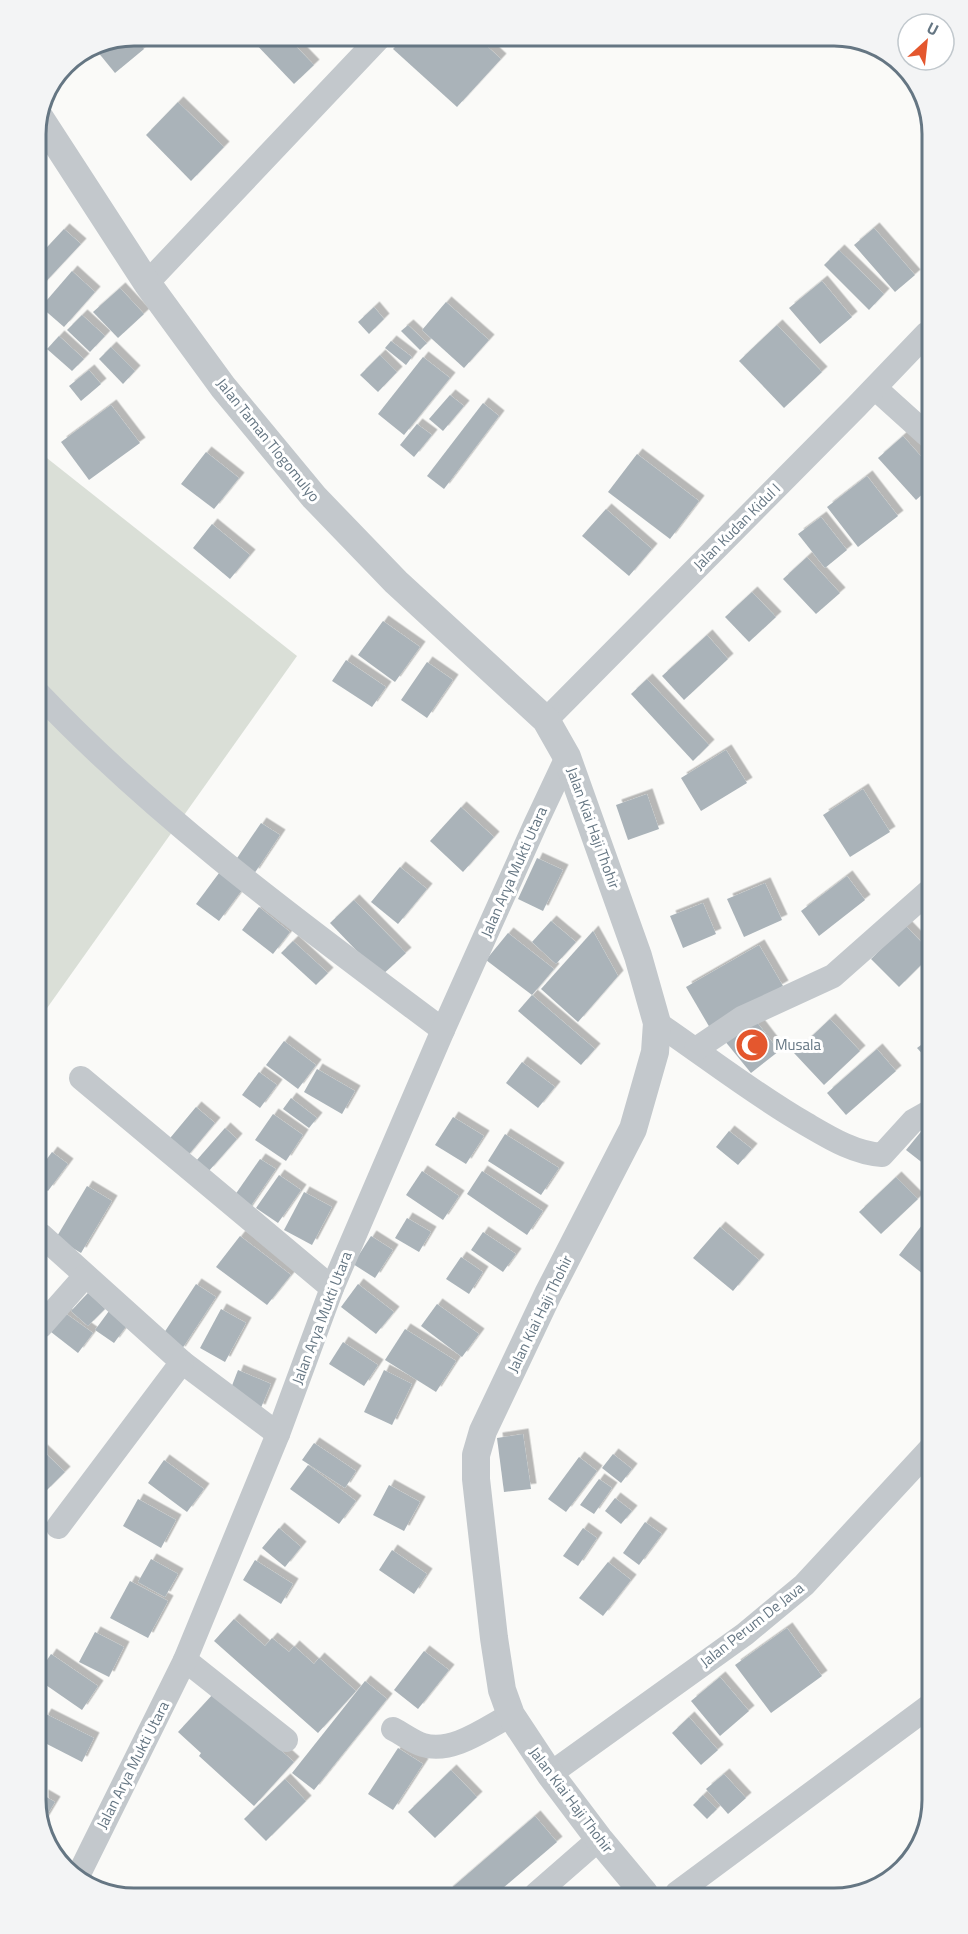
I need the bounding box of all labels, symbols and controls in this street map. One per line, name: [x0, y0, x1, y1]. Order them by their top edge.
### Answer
north arrow: [896, 12, 956, 72]
text: U: [923, 16, 943, 42]
street label: Jalan Taman Tlogomulyo: [211, 373, 326, 507]
street label: Jalan Kudan Kidul I: [688, 478, 786, 576]
street label: Jalan Kiai Haji Thohir: [561, 764, 626, 892]
street label: Jalan Arya Mukti Utara: [474, 802, 553, 941]
mosque icon: Musala: [734, 1027, 770, 1063]
place label: Musala: [775, 1033, 822, 1056]
street label: Jalan Arya Mukti Utara: [286, 1247, 358, 1388]
street label: Jalan Kiai Haji Thohir: [501, 1251, 578, 1376]
street label: Jalan Perum De Java: [695, 1576, 809, 1673]
street label: Jalan Arya Mukti Utara: [90, 1696, 175, 1833]
street label: Jalan Kiai Haji Thohir: [524, 1742, 619, 1858]

